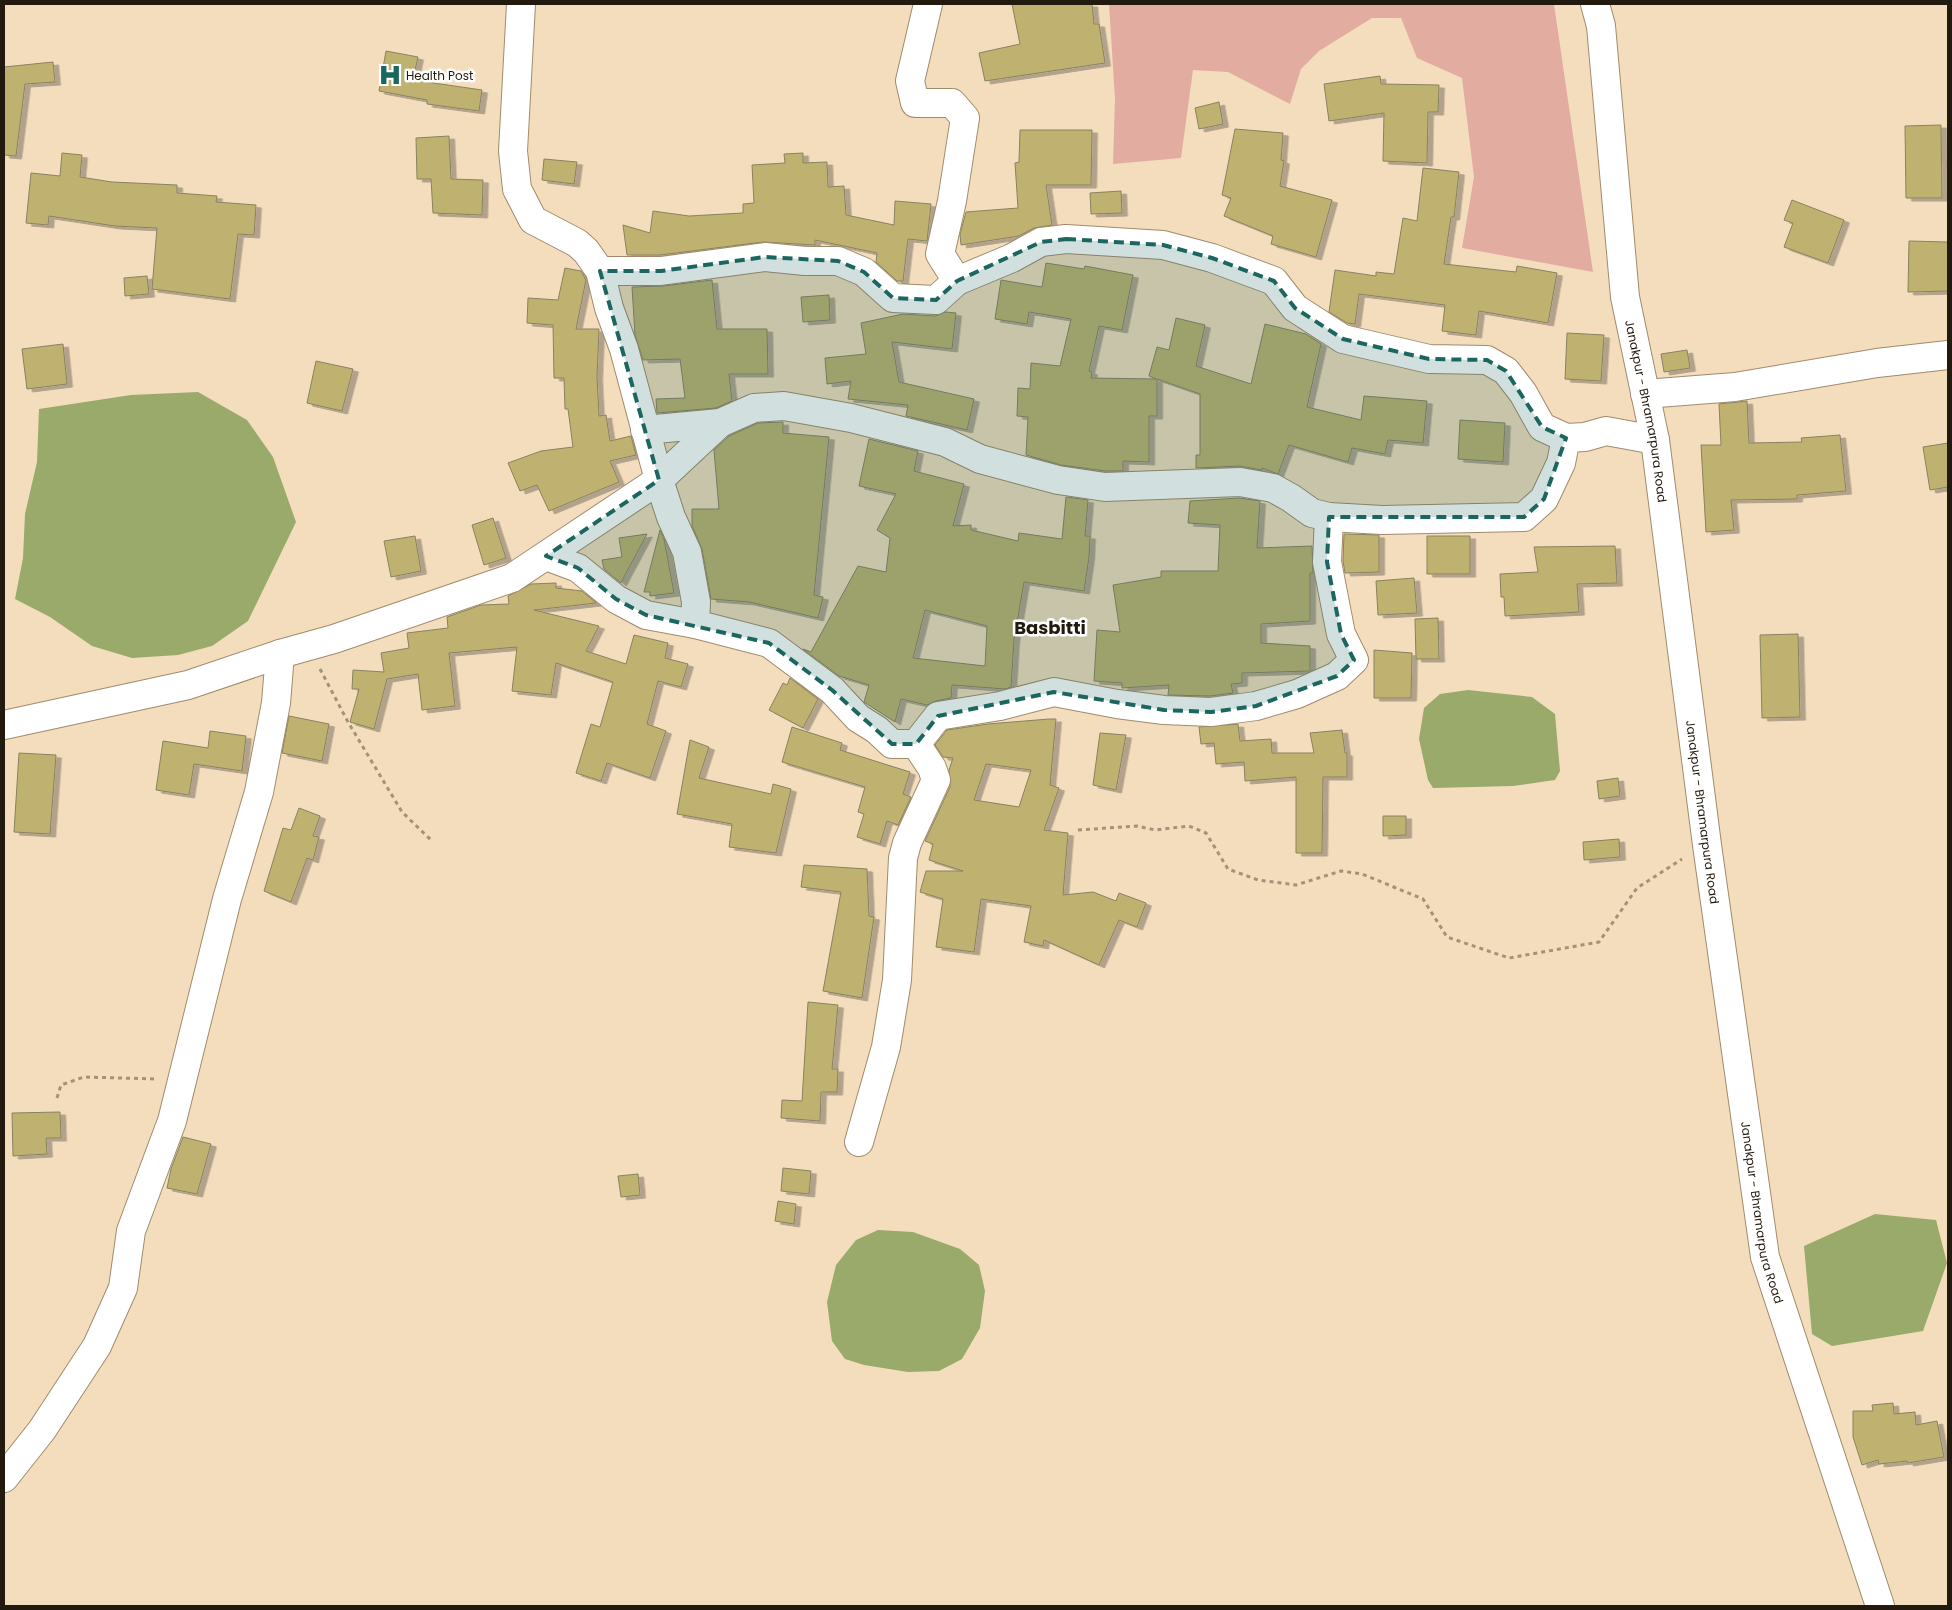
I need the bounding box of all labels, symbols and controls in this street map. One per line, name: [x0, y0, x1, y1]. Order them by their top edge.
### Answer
hospital icon: Health Post: [377, 62, 403, 88]
place label: Health Post: [406, 67, 473, 84]
street label: Janakpur - Bhramarpura Road: [1621, 318, 1671, 503]
district label: Basbitti: [1014, 615, 1086, 640]
street label: Janakpur - Bhramarpura Road: [1683, 719, 1724, 905]
street label: Janakpur - Bhramarpura Road: [1737, 1120, 1788, 1306]

